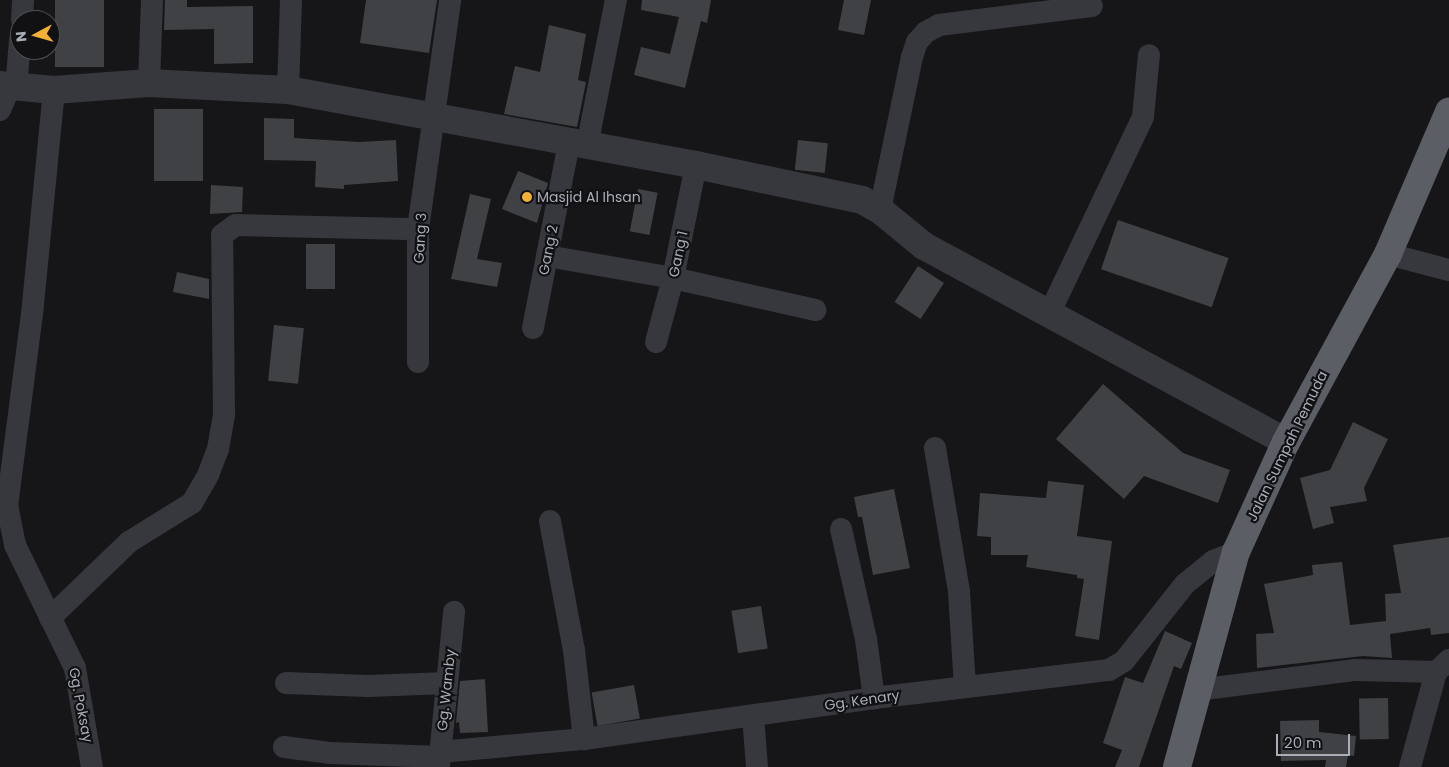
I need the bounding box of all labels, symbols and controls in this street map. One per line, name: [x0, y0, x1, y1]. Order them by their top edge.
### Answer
north arrow: [10, 10, 60, 60]
text: N: [11, 30, 32, 43]
place label: Masjid Al Ihsan: [537, 189, 641, 205]
marker: Masjid Al Ihsan: [521, 191, 533, 203]
street label: Gang 3: [410, 212, 430, 264]
street label: Gang 2: [535, 224, 561, 276]
street label: Gang 1: [665, 229, 691, 279]
street label: Jalan Sumpah Pemuda: [1243, 368, 1331, 524]
street label: Gg. Wamby: [433, 648, 459, 732]
street label: Gg. Poksay: [66, 666, 96, 744]
street label: Gg. Kenary: [823, 686, 901, 714]
scale bar: [1279, 724, 1353, 756]
text: 20 m: [1284, 732, 1322, 753]

